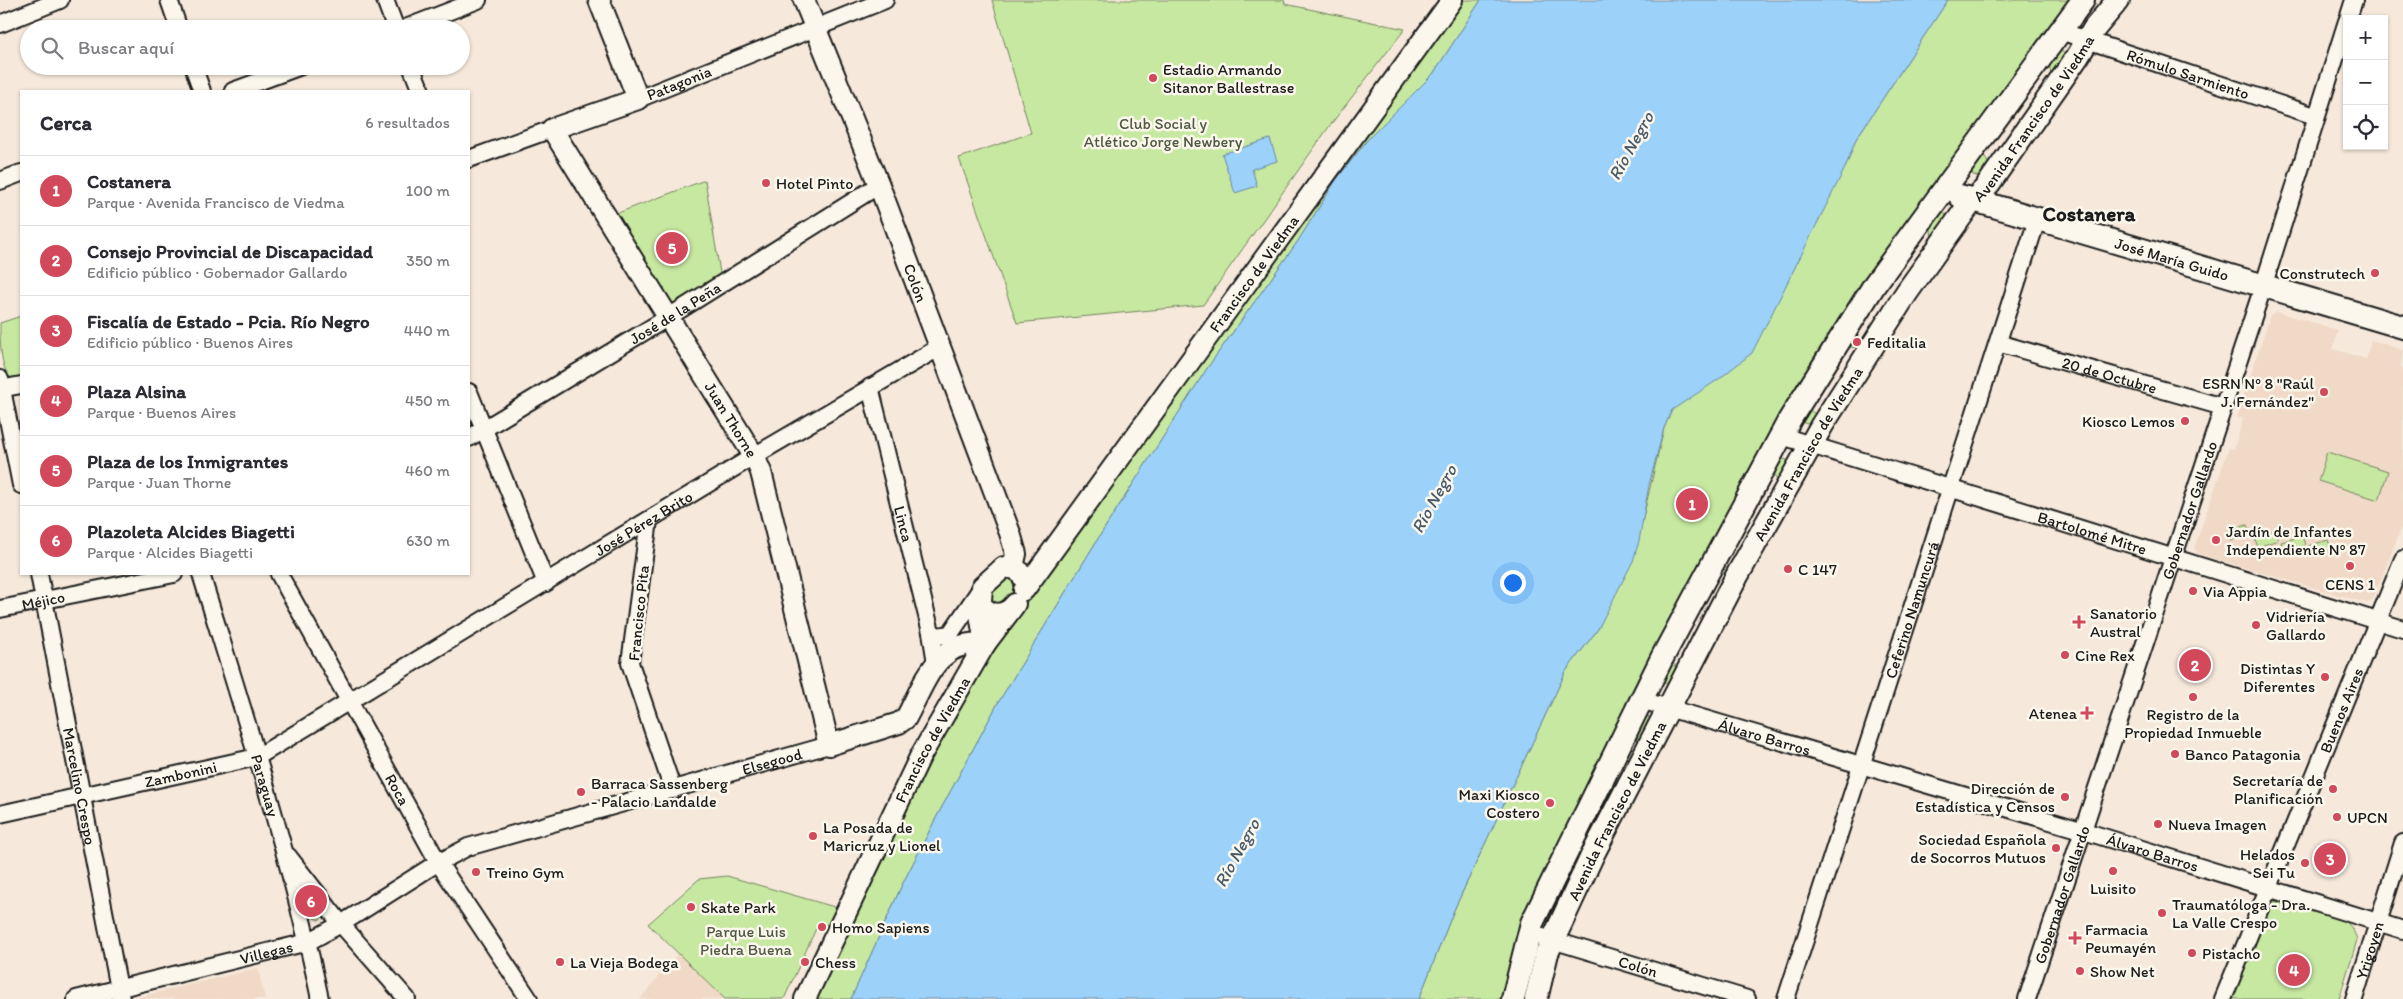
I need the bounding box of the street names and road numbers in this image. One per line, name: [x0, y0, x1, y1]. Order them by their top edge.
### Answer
street label: Avenida Francisco de Viedma: [1969, 31, 2099, 206]
street label: Rómulo Sarmiento: [2124, 45, 2252, 103]
street label: Patagonia: [644, 62, 714, 105]
street label: Francisco de Viedma: [1205, 211, 1303, 336]
street label: José María Guido: [2113, 233, 2231, 285]
street label: Colón: [899, 261, 931, 305]
street label: José de la Peña: [626, 278, 724, 348]
street label: 20 de Octubre: [2060, 353, 2159, 398]
street label: Avenida Francisco de Viedma: [1750, 363, 1867, 544]
street label: Juan Thorne: [701, 378, 762, 461]
street label: Gobernador Gallardo: [2158, 439, 2221, 582]
street label: José Pérez Brito: [591, 487, 696, 560]
street label: Linca: [890, 504, 917, 544]
street label: Bartolomé Mitre: [2035, 507, 2149, 559]
street label: Ceferino Namuncurá: [1881, 538, 1943, 681]
street label: Francisco Pita: [624, 564, 653, 662]
street label: Méjico: [20, 587, 67, 614]
street label: Buenos Aires: [2316, 665, 2367, 756]
street label: Francisco de Viedma: [891, 673, 975, 806]
street label: Álvaro Barros: [1716, 714, 1813, 760]
street label: Avenida Francisco de Viedma: [1564, 717, 1671, 903]
street label: Marcelino Crespo: [59, 726, 100, 847]
street label: Elsegood: [740, 744, 804, 779]
street label: Paraguay: [247, 752, 283, 819]
street label: Zambonini: [143, 757, 219, 792]
street label: Roca: [381, 770, 414, 809]
street label: Gobernador Gallardo: [2030, 823, 2094, 966]
street label: Álvaro Barros: [2104, 830, 2201, 876]
street label: Yrigoyen: [2352, 919, 2388, 982]
street label: Villegas: [238, 937, 295, 968]
street label: Colón: [1616, 952, 1660, 982]

